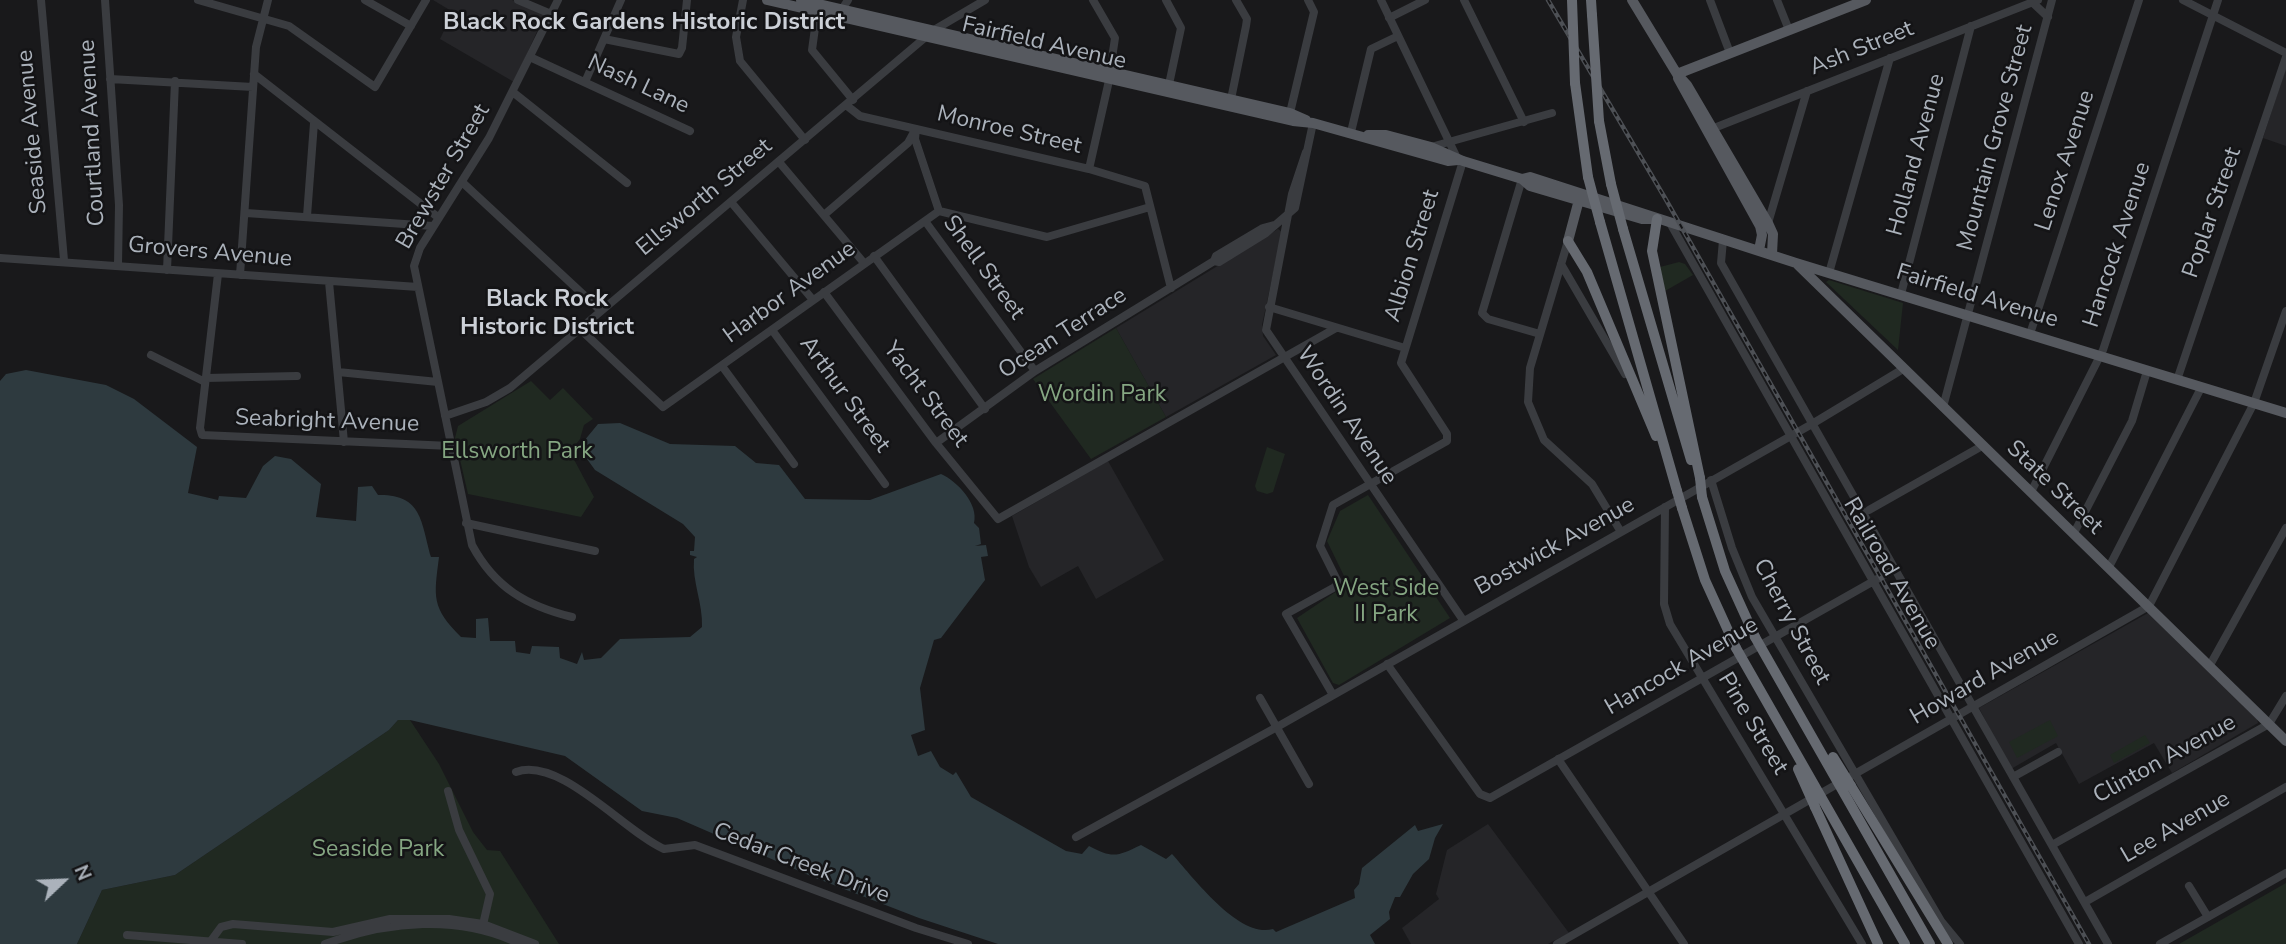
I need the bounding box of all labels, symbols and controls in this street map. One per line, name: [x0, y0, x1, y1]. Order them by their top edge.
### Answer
district label: Black Rock Gardens Historic District: [443, 9, 845, 37]
street label: Fairfield Avenue: [959, 12, 1129, 76]
street label: Ash Street: [1806, 16, 1918, 82]
street label: Mountain Grove Street: [1953, 22, 2039, 254]
street label: Courtland Avenue: [74, 39, 112, 227]
street label: Seaside Avenue: [12, 49, 54, 215]
street label: Nash Lane: [583, 49, 693, 121]
street label: Holland Avenue: [1882, 71, 1952, 239]
street label: Lenox Avenue: [2030, 87, 2102, 235]
street label: Brewster Street: [391, 100, 497, 254]
street label: Monroe Street: [934, 101, 1084, 161]
street label: Ellsworth Street: [632, 133, 778, 263]
street label: Poplar Street: [2178, 144, 2248, 282]
street label: Hancock Avenue: [2078, 159, 2158, 331]
street label: Albion Street: [1380, 187, 1446, 325]
street label: Shell Street: [936, 211, 1030, 325]
street label: Grovers Avenue: [127, 232, 293, 274]
street label: Harbor Avenue: [719, 236, 861, 350]
street label: Fairfield Avenue: [1893, 259, 2061, 335]
street label: Ocean Terrace: [994, 282, 1132, 386]
district label: Black Rock Historic District: [460, 286, 634, 342]
street label: Arthur Street: [793, 332, 895, 458]
street label: Yacht Street: [876, 337, 974, 453]
street label: Wordin Avenue: [1290, 342, 1402, 490]
park label: Wordin Park: [1038, 381, 1166, 409]
street label: Seabright Avenue: [234, 405, 420, 439]
street label: State Street: [2000, 435, 2108, 541]
park label: Ellsworth Park: [441, 438, 593, 466]
street label: Bostwick Avenue: [1470, 492, 1640, 602]
street label: Railroad Avenue: [1836, 493, 1946, 655]
street label: Cherry Street: [1746, 554, 1836, 690]
park label: West Side II Park: [1333, 575, 1439, 629]
street label: Hancock Avenue: [1600, 612, 1764, 722]
street label: Howard Avenue: [1906, 624, 2064, 732]
street label: Pine Street: [1711, 668, 1793, 780]
street label: Clinton Avenue: [2089, 709, 2241, 811]
street label: Lee Avenue: [2117, 786, 2235, 870]
street label: Cedar Creek Drive: [709, 818, 893, 910]
park label: Seaside Park: [312, 836, 444, 864]
north arrow: [28, 846, 98, 916]
text: N: [68, 861, 97, 884]

